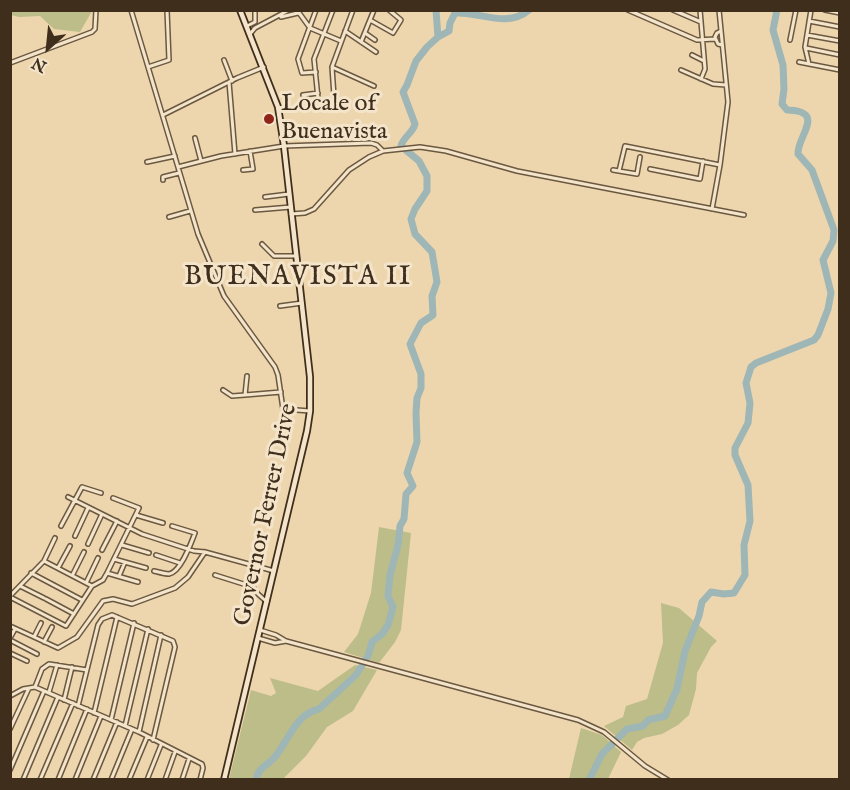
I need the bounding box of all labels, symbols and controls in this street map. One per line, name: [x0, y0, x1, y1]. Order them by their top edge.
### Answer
north arrow: [18, 18, 78, 78]
text: N: [29, 52, 51, 76]
place label: Locale of Buenavista: [281, 91, 387, 147]
marker: Locale of Buenavista: [262, 112, 276, 126]
district label: BUENAVISTA II: [184, 262, 412, 294]
street label: Governor Ferrer Drive: [229, 401, 305, 629]

